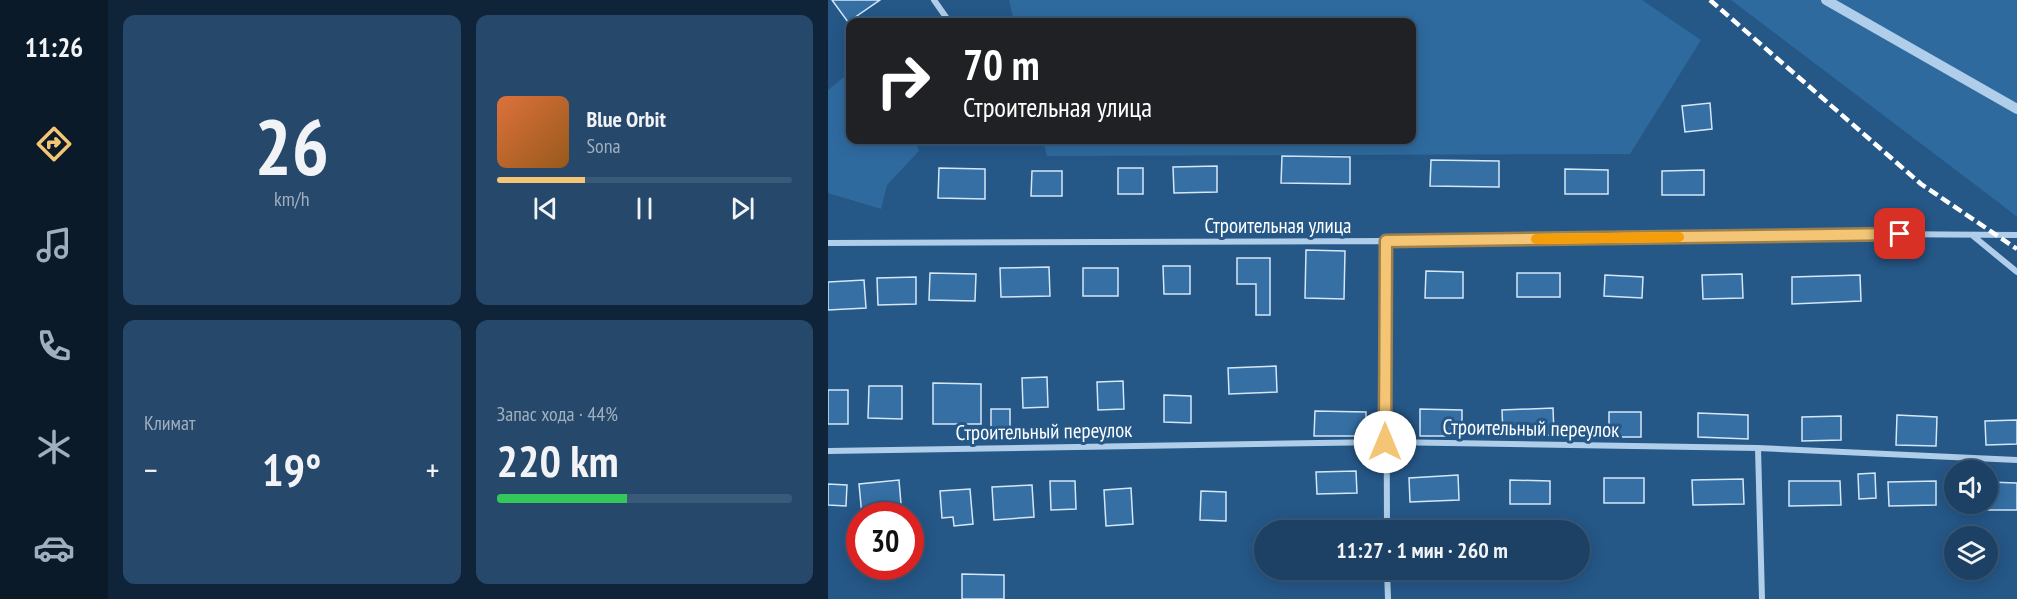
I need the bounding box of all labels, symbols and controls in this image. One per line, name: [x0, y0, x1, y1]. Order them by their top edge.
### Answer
text: 11:26: [25, 30, 83, 64]
text: 70 m: [963, 37, 1040, 92]
icon: right: [864, 42, 942, 120]
text: Строительная улица: [963, 90, 1152, 124]
text: 26: [254, 96, 329, 197]
text: Blue Orbit: [587, 105, 666, 133]
icon: directions: [33, 123, 75, 165]
text: Sona: [587, 133, 620, 159]
text: km/h: [274, 186, 309, 212]
icon: previous: [529, 192, 562, 225]
icon: pause: [628, 192, 661, 225]
icon: next: [726, 192, 759, 225]
pin: [1874, 208, 1925, 259]
street label: Строительная улица: [1204, 212, 1352, 239]
icon: arrive: [1883, 217, 1916, 250]
icon: music: [33, 224, 75, 266]
icon: phone: [33, 325, 75, 367]
text: Запас хода · 44%: [497, 401, 618, 427]
text: Климат: [144, 410, 195, 436]
position arrow: [1353, 410, 1417, 474]
street label: Строительный переулок: [1442, 413, 1620, 443]
street label: Строительный переулок: [955, 416, 1133, 446]
icon: climate: [33, 426, 75, 468]
text: 220 km: [497, 431, 619, 489]
text: 19°: [262, 440, 321, 498]
text: −: [144, 448, 158, 491]
text: +: [426, 448, 440, 491]
map controls: [1944, 460, 1998, 580]
button: sound: [1944, 460, 1998, 514]
speed limit sign: 30: [846, 502, 924, 580]
button: layers: [1944, 526, 1998, 580]
icon: car: [33, 527, 75, 569]
text: 11:27 · 1 мин · 260 m: [1336, 536, 1508, 564]

